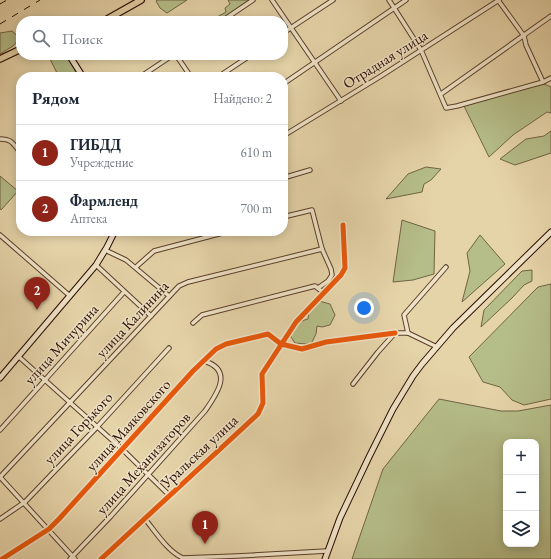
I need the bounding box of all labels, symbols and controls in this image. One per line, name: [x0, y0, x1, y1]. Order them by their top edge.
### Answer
search box: [16, 16, 288, 60]
street label: Отрадная улица: [339, 25, 431, 93]
icon: search: [30, 27, 52, 49]
text: Поиск: [62, 29, 103, 48]
text: Рядом: [32, 87, 80, 109]
text: Найдено: 2: [213, 90, 272, 107]
text: ГИБДД: [70, 135, 121, 154]
text: 1: [42, 144, 48, 161]
text: 610 m: [241, 144, 272, 161]
text: Учреждение: [70, 154, 134, 171]
text: Фармленд: [70, 191, 138, 210]
text: 2: [42, 200, 48, 217]
text: 700 m: [241, 200, 272, 217]
text: Аптека: [70, 210, 107, 227]
street label: улица Калинина: [91, 276, 173, 362]
pin: 2: [24, 277, 50, 310]
your location: [354, 298, 374, 318]
street label: улица Мичурина: [20, 300, 102, 388]
street label: улица Маяковского: [82, 375, 174, 475]
street label: улица Горького: [40, 388, 116, 468]
street label: улица Механизаторов: [92, 408, 194, 518]
street label: Уральская улица: [156, 410, 242, 492]
map controls: [503, 439, 539, 547]
button: +: [503, 439, 539, 475]
button: −: [503, 475, 539, 511]
pin: 1: [192, 511, 218, 544]
button: layers: [503, 511, 539, 547]

